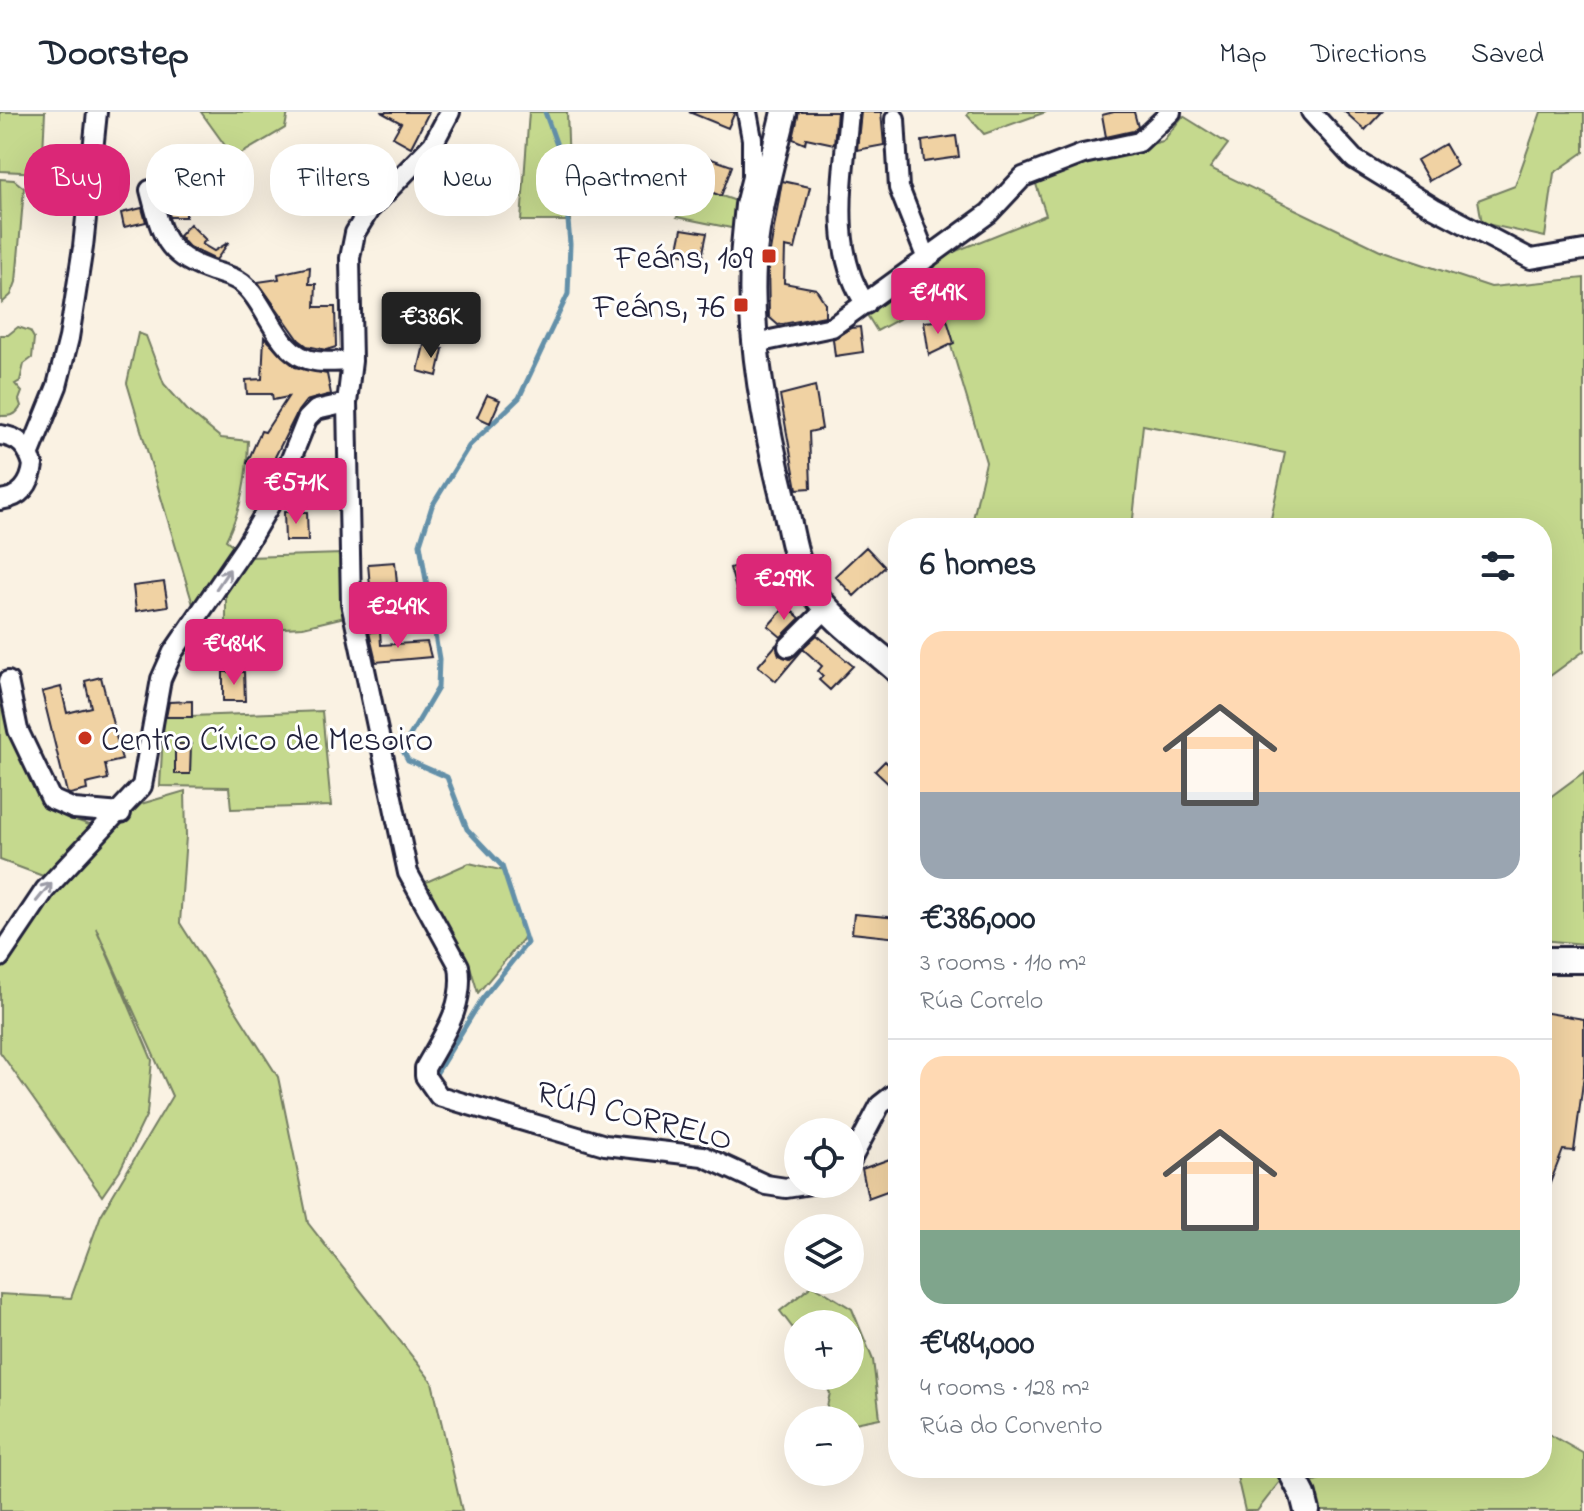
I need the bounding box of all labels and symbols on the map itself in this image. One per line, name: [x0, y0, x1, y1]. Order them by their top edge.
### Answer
place label: Feáns, 109: [613, 235, 753, 285]
marker: Feáns, 109: [760, 247, 778, 265]
pin: €149K: [882, 268, 994, 336]
place label: Feáns, 76: [592, 284, 725, 334]
pin: €386K: [375, 292, 487, 360]
marker: Feáns, 76: [732, 296, 750, 314]
pin: €571K: [240, 458, 352, 526]
pin: €299K: [728, 554, 840, 622]
one-way arrow: [215, 568, 231, 590]
pin: €249K: [342, 582, 454, 650]
pin: €484K: [178, 619, 290, 687]
place label: Centro Cívico de Mesoiro: [101, 717, 433, 767]
marker: Centro Cívico de Mesoiro: [76, 729, 94, 747]
one-way arrow: [35, 882, 53, 903]
street label: RÚA CORRELO: [531, 1069, 738, 1166]

